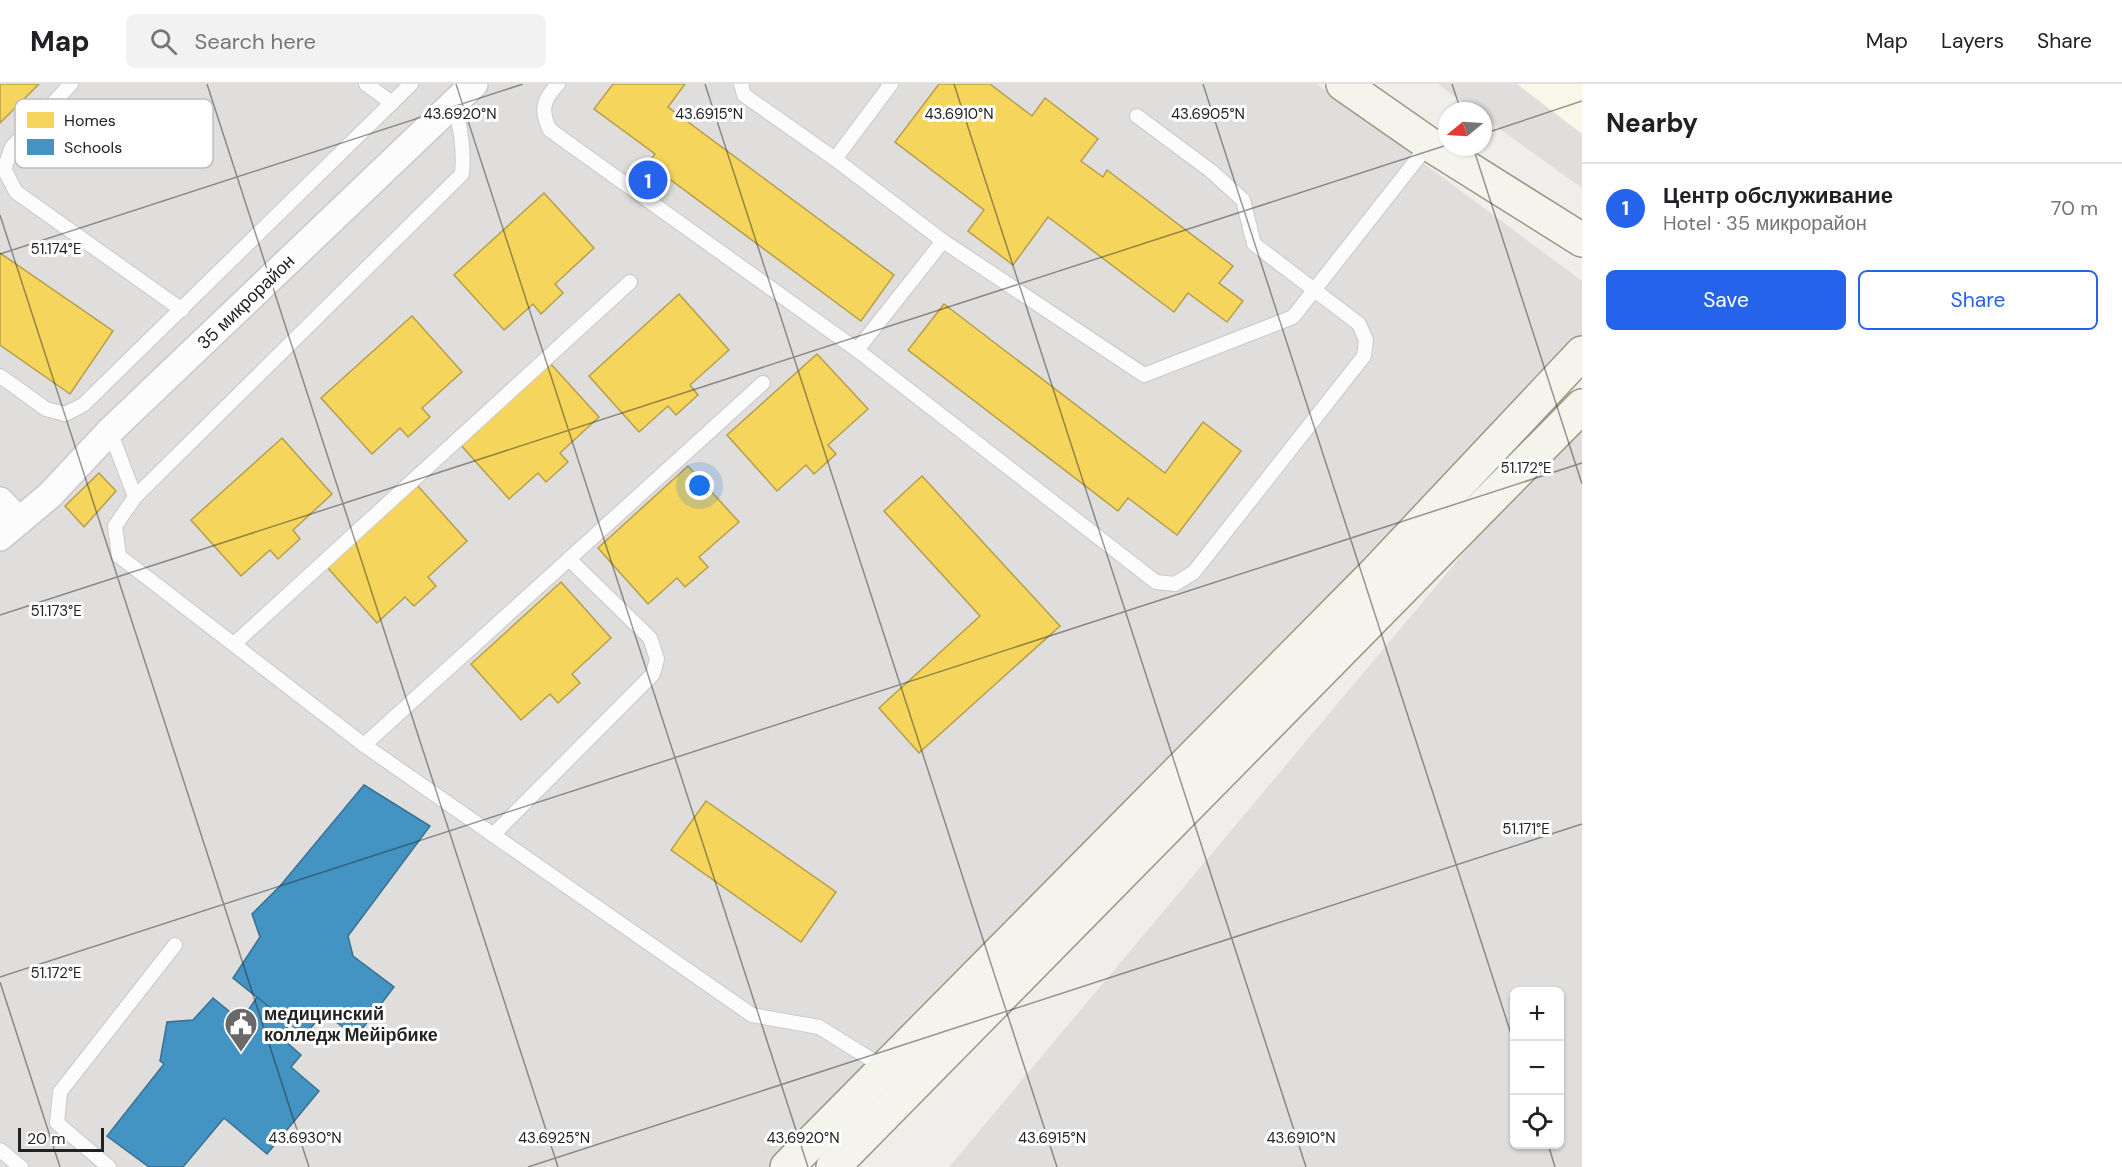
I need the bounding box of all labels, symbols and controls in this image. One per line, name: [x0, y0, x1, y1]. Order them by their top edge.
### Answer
search box: [126, 14, 546, 68]
text: Map: [30, 23, 90, 60]
icon: search: [147, 25, 180, 58]
text: Search here: [195, 27, 316, 56]
text: Map: [1866, 27, 1908, 55]
text: Layers: [1941, 27, 2004, 55]
text: Share: [2037, 27, 2092, 55]
legend: [15, 99, 213, 168]
north arrow: [1438, 102, 1492, 156]
text: 43.6920°N: [423, 104, 497, 124]
text: 43.6915°N: [675, 104, 743, 124]
text: 43.6910°N: [924, 104, 994, 124]
text: 43.6905°N: [1171, 104, 1245, 124]
text: Nearby: [1606, 106, 1698, 140]
text: Homes: [64, 110, 116, 131]
text: Schools: [64, 137, 122, 158]
pin: 1: [628, 158, 668, 202]
text: Центр обслуживание: [1663, 181, 1893, 210]
text: 1: [1622, 195, 1629, 221]
text: 70 m: [2051, 195, 2098, 221]
text: Hotel · 35 микрорайон: [1663, 210, 1867, 236]
text: 51.174°E: [31, 239, 82, 259]
street label: 35 микрорайон: [192, 249, 300, 355]
button: Save: [1606, 270, 1846, 330]
button: Share: [1858, 270, 2098, 330]
text: 51.172°E: [1500, 458, 1552, 478]
your location: [685, 471, 714, 500]
text: 51.173°E: [30, 601, 82, 621]
text: 51.171°E: [1502, 819, 1550, 839]
text: 51.172°E: [30, 963, 82, 983]
map controls: [1510, 987, 1564, 1149]
button: +: [1510, 987, 1564, 1041]
place label: медицинский колледж Мейірбике: [264, 1002, 438, 1047]
public building icon: медицинский колледж Мейірбике: [223, 1006, 259, 1053]
button: −: [1510, 1041, 1564, 1095]
button: locate: [1510, 1095, 1564, 1149]
scale bar: [18, 1125, 104, 1152]
text: 20 m: [27, 1128, 66, 1149]
text: 43.6930°N: [268, 1128, 342, 1148]
text: 43.6925°N: [518, 1128, 590, 1148]
text: 43.6920°N: [766, 1128, 840, 1148]
text: 43.6915°N: [1018, 1128, 1086, 1148]
text: 43.6910°N: [1266, 1128, 1336, 1148]

